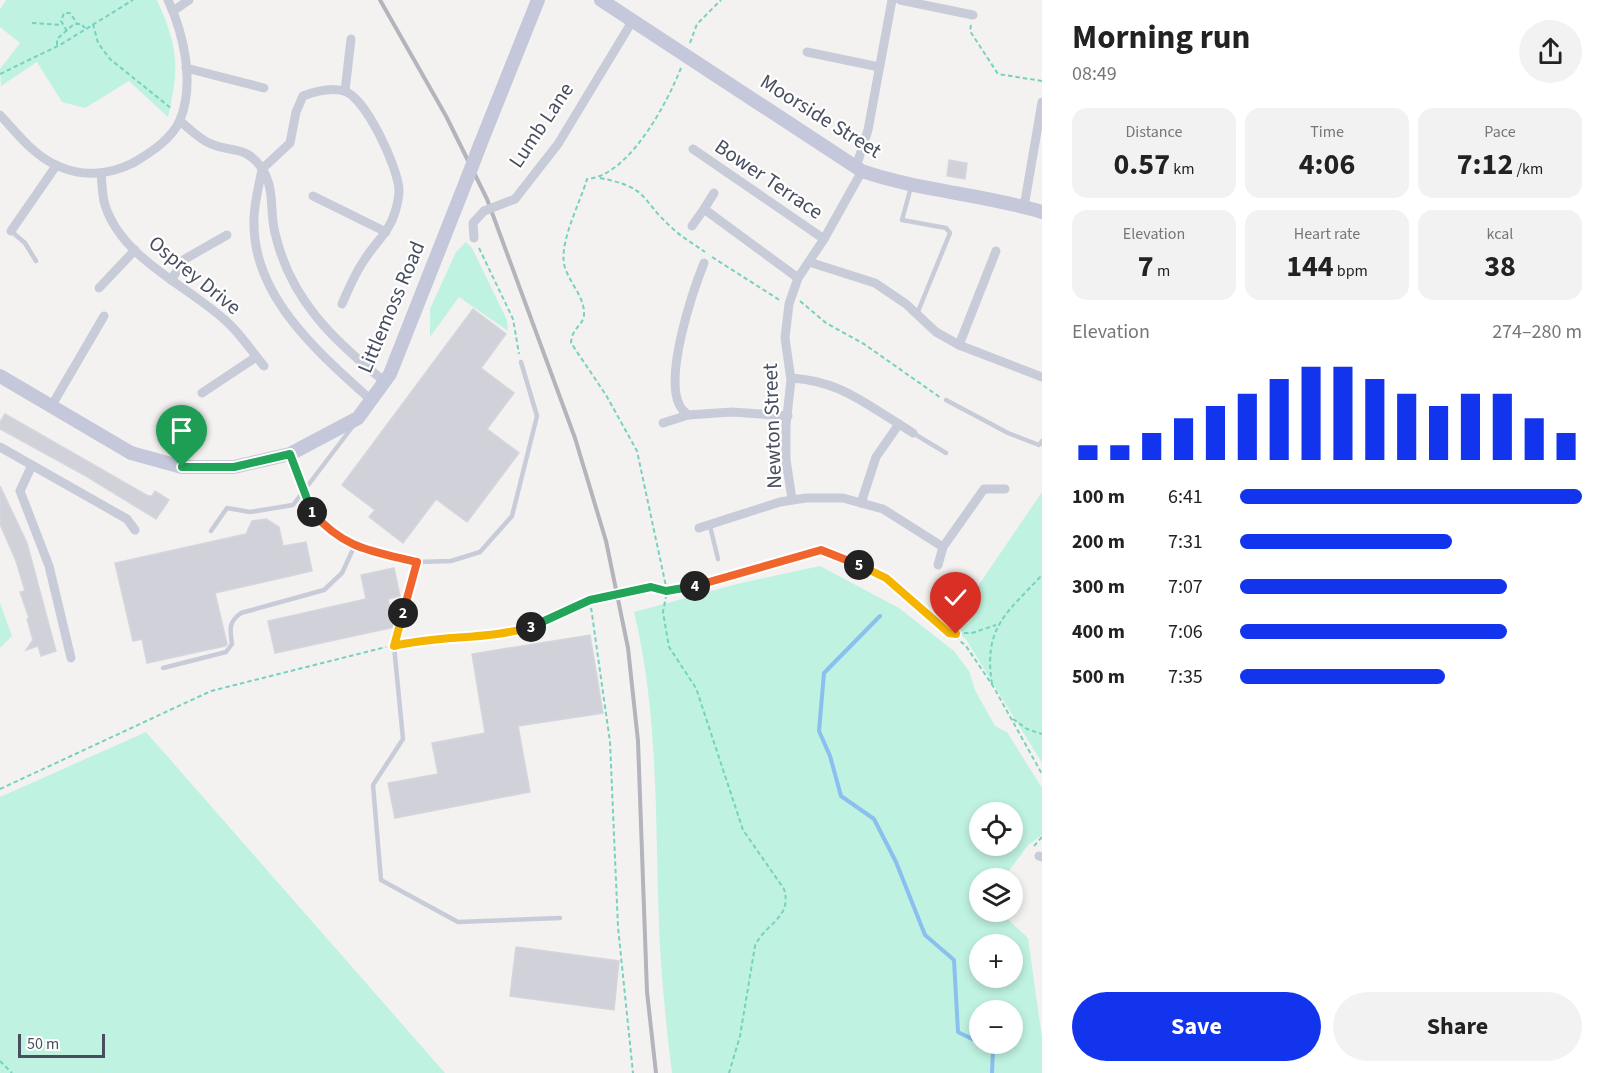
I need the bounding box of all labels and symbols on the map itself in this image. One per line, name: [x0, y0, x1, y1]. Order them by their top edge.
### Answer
street label: Moorside Street: [754, 67, 888, 165]
street label: Lumb Lane: [501, 76, 581, 174]
street label: Bower Terrace: [709, 132, 829, 226]
street label: Osprey Drive: [142, 228, 248, 322]
street label: Littlemoss Road: [350, 236, 432, 378]
street label: Newton Street: [755, 363, 789, 489]
pin: [156, 405, 207, 467]
pin: 1: [297, 497, 327, 527]
pin: 5: [844, 550, 874, 580]
pin: 4: [680, 571, 710, 601]
pin: [930, 572, 981, 634]
pin: 2: [388, 598, 418, 628]
pin: 3: [516, 612, 546, 642]
scale bar: [18, 1031, 105, 1058]

